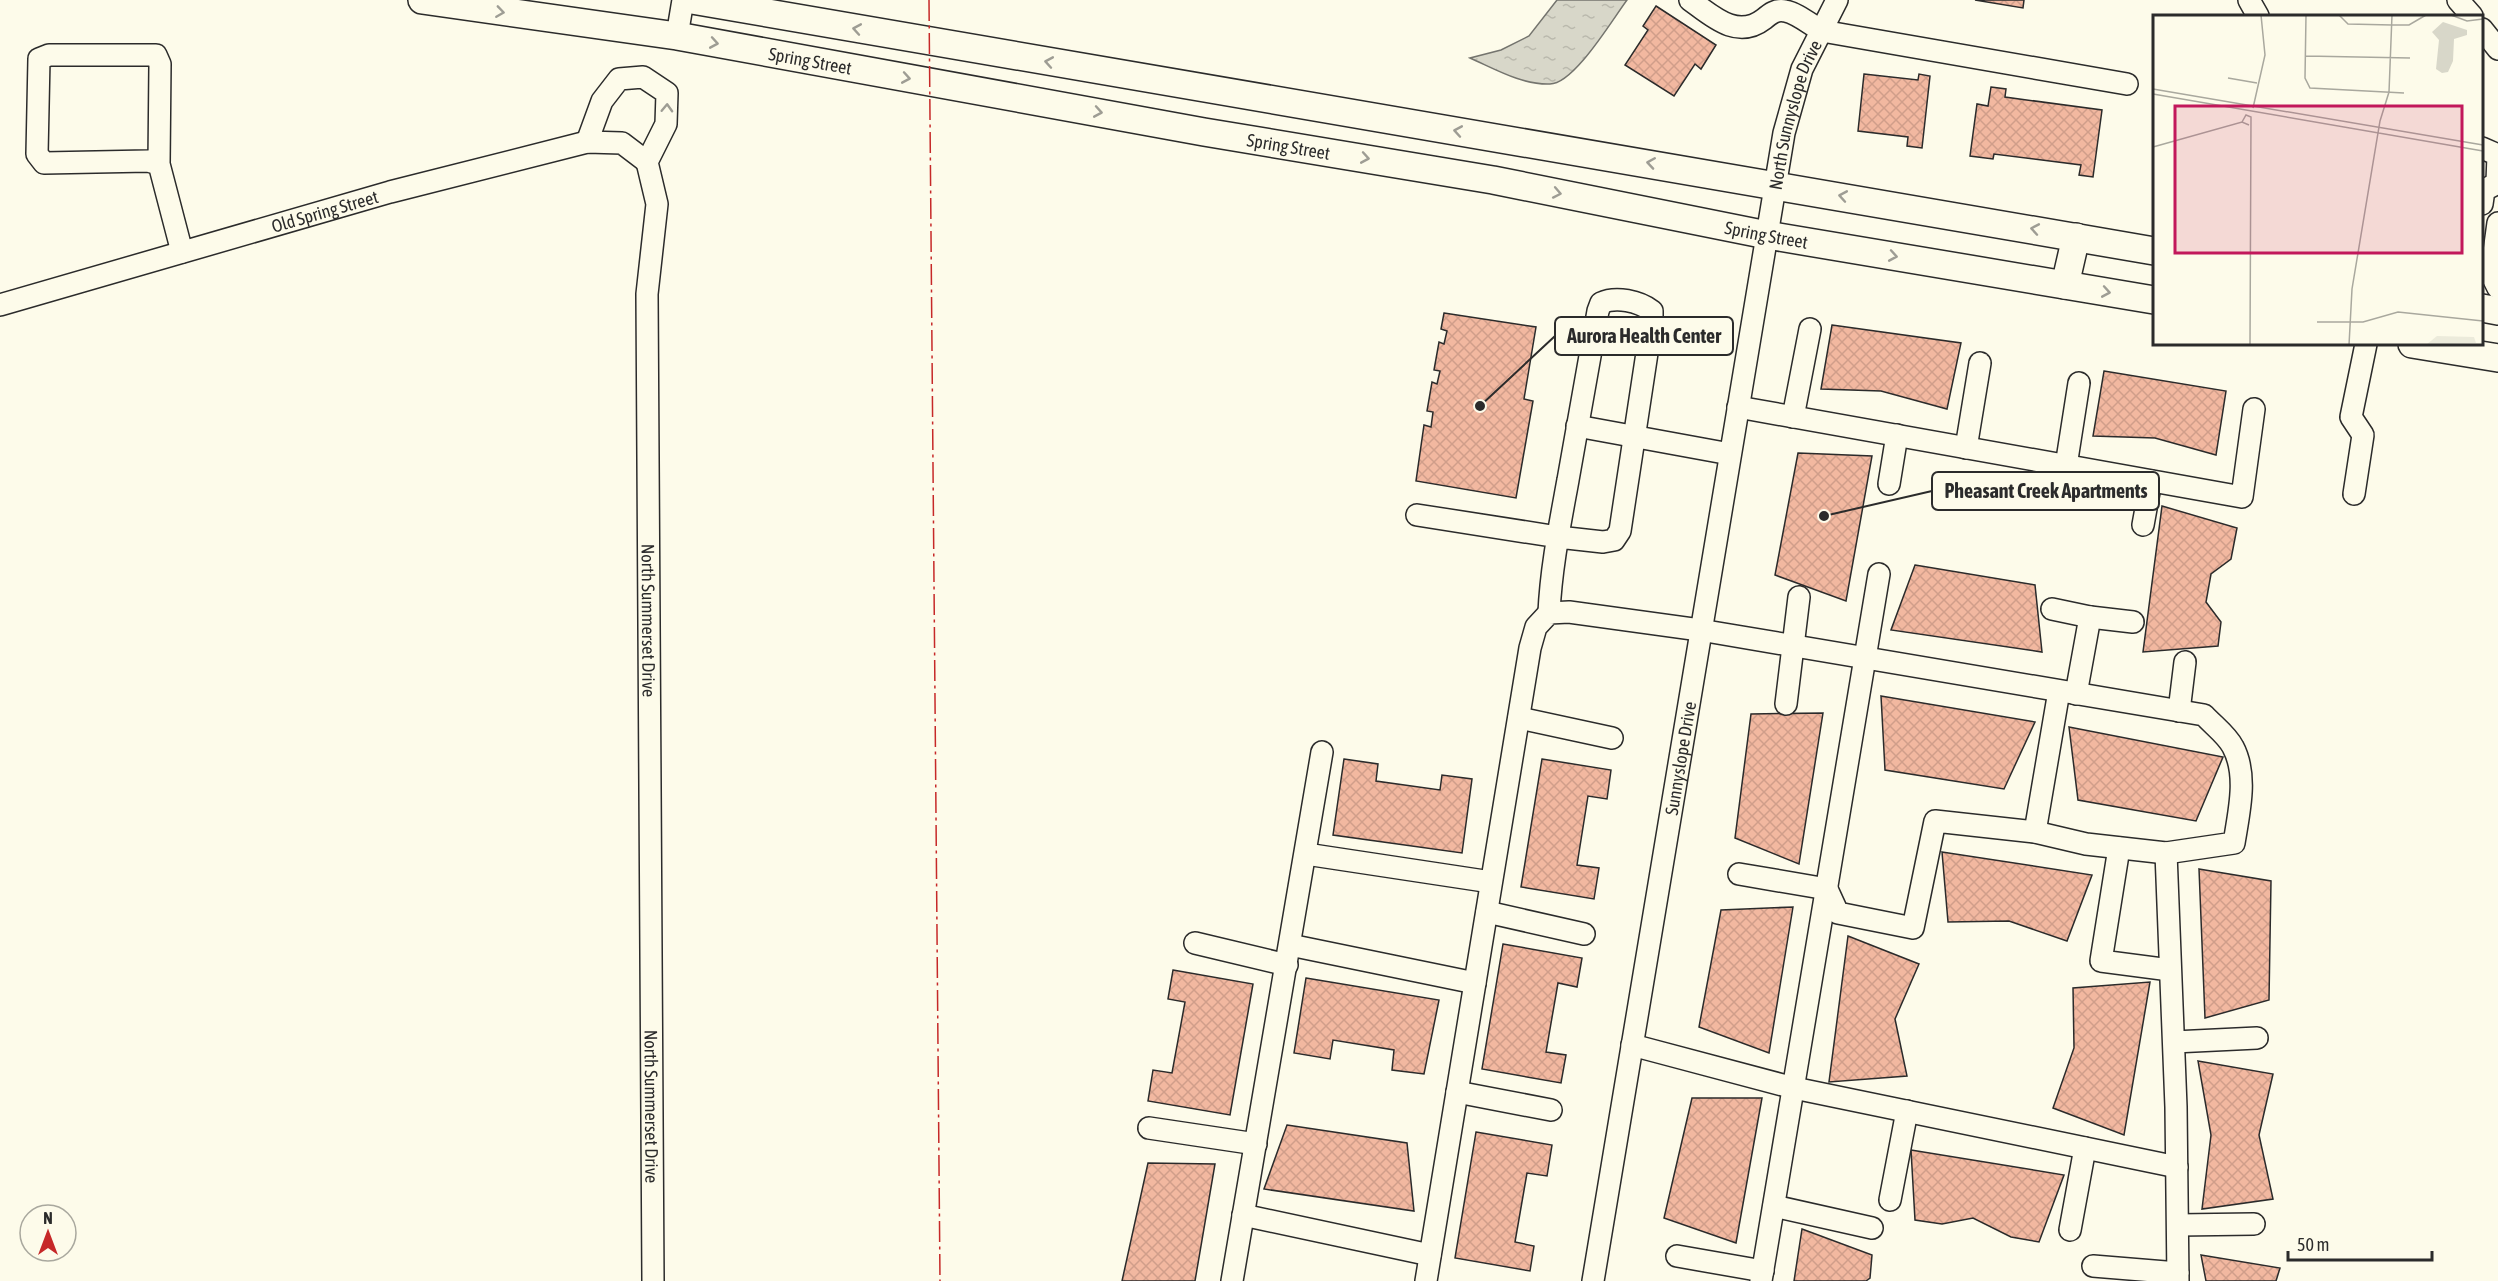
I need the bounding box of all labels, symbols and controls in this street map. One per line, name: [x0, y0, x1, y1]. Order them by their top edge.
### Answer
one-way arrow: [496, 6, 505, 18]
inset map: [2153, 15, 2483, 345]
one-way arrow: [852, 23, 862, 36]
one-way arrow: [709, 36, 719, 49]
street label: North Sunnyslope Drive: [1764, 36, 1826, 191]
street label: Spring Street: [767, 42, 854, 78]
one-way arrow: [1044, 56, 1054, 69]
one-way arrow: [900, 71, 910, 84]
one-way arrow: [660, 103, 673, 112]
one-way arrow: [1093, 106, 1102, 118]
one-way arrow: [1454, 125, 1464, 138]
street label: Spring Street: [1245, 129, 1332, 163]
one-way arrow: [1360, 151, 1370, 164]
one-way arrow: [1646, 157, 1656, 170]
street label: Old Spring Street: [269, 186, 380, 236]
one-way arrow: [1552, 186, 1562, 199]
one-way arrow: [1838, 190, 1847, 202]
street label: Spring Street: [1723, 216, 1810, 252]
one-way arrow: [2030, 224, 2040, 236]
one-way arrow: [1888, 249, 1898, 262]
one-way arrow: [2101, 285, 2111, 298]
callout: Aurora Health Center: [1555, 317, 1733, 355]
text: Aurora Health Center: [1566, 324, 1722, 347]
callout: Pheasant Creek Apartments: [1932, 472, 2159, 510]
text: Pheasant Creek Apartments: [1945, 479, 2147, 502]
street label: North Summerset Drive: [638, 544, 660, 697]
street label: Sunnyslope Drive: [1660, 700, 1700, 817]
street label: North Summerset Drive: [641, 1030, 663, 1183]
north arrow: [18, 1203, 78, 1263]
text: N: [43, 1209, 53, 1227]
scale bar: [2288, 1224, 2432, 1262]
text: 50 m: [2297, 1234, 2329, 1255]

